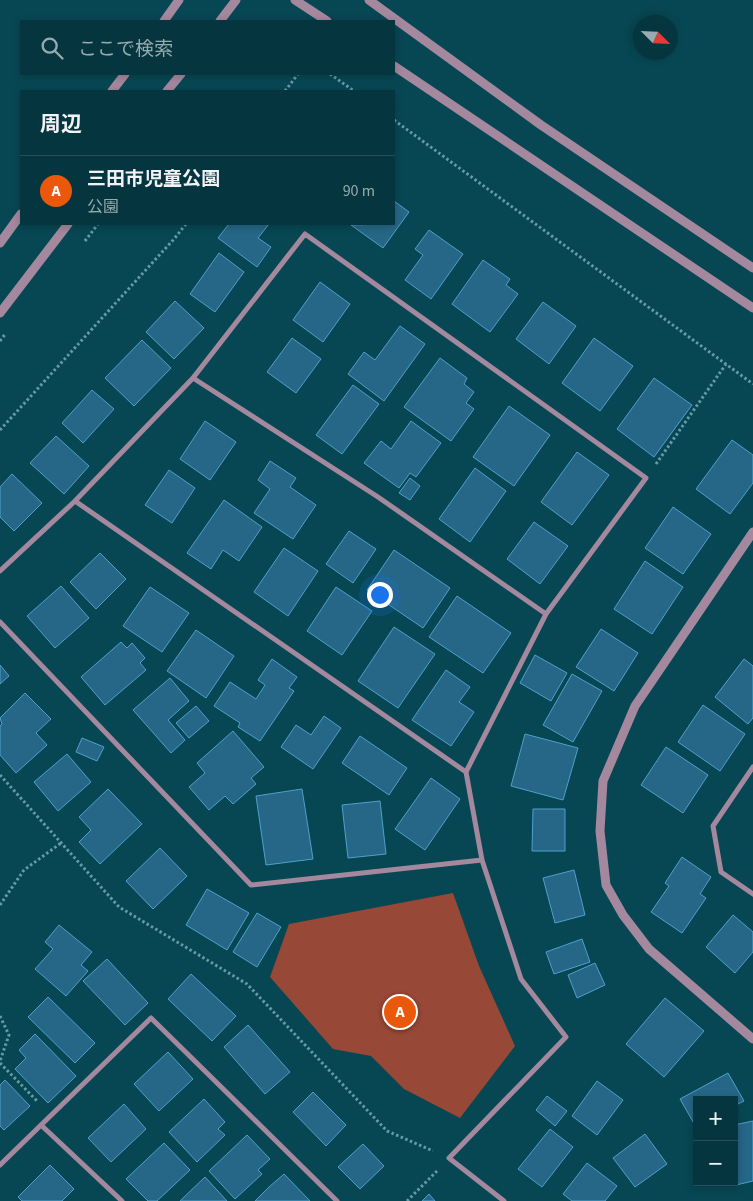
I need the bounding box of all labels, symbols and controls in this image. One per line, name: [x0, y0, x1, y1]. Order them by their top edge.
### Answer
north arrow: [633, 15, 678, 60]
search box: [20, 20, 395, 75]
icon: search: [38, 34, 66, 62]
text: ここで検索: [78, 36, 173, 63]
text: 周辺: [40, 109, 82, 139]
text: 三田市児童公園: [87, 166, 220, 193]
text: A: [51, 180, 61, 202]
text: 90 m: [343, 180, 375, 202]
text: 公園: [87, 196, 119, 218]
your location: [367, 582, 393, 608]
pin: A: [384, 993, 416, 1031]
map controls: [693, 1096, 738, 1186]
button: +: [693, 1096, 738, 1141]
button: −: [693, 1141, 738, 1186]

